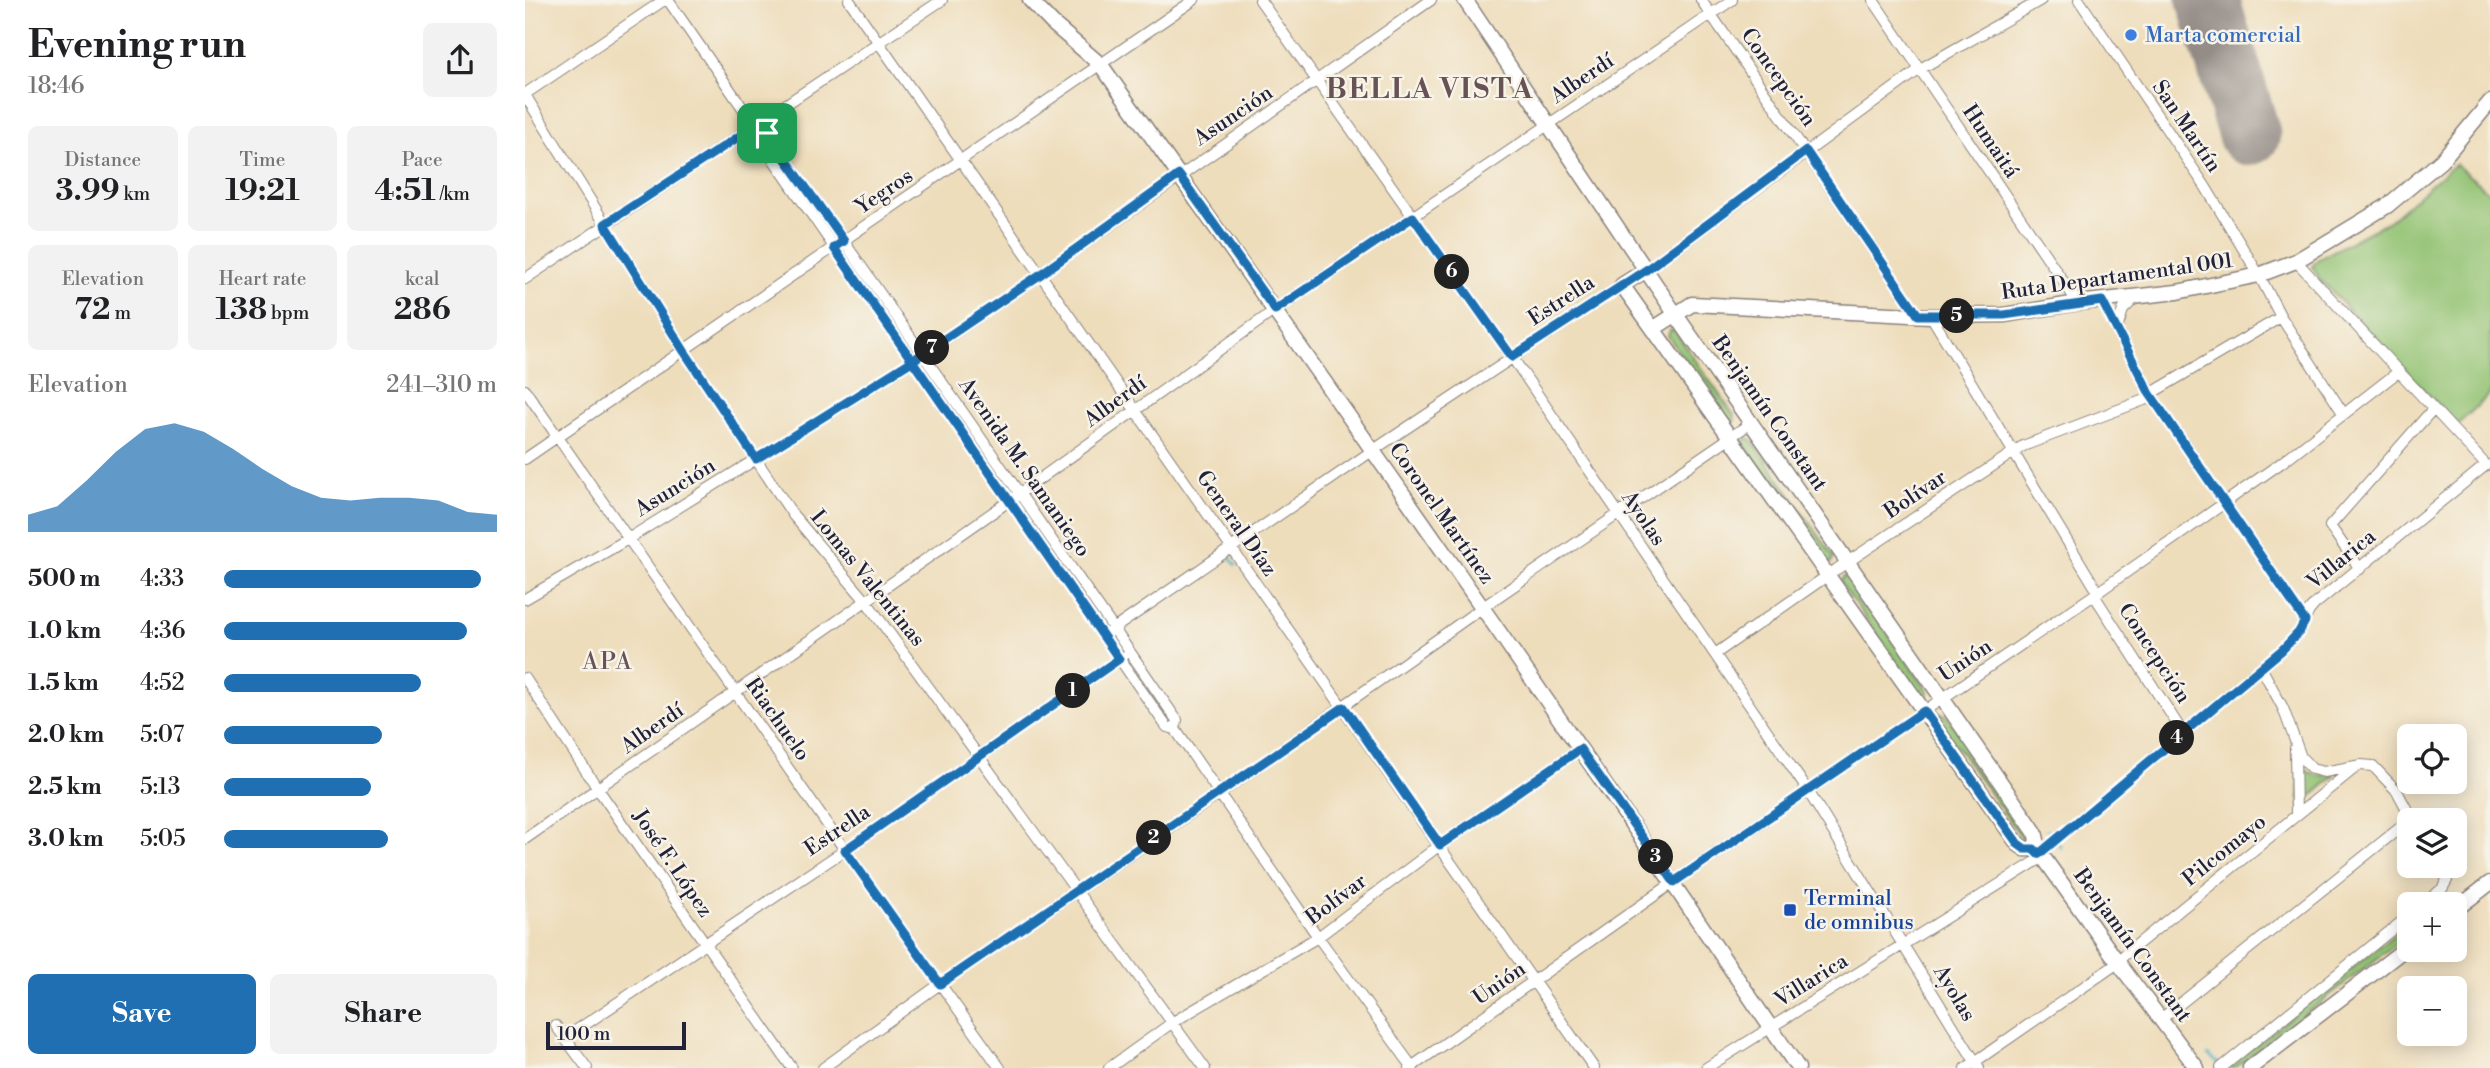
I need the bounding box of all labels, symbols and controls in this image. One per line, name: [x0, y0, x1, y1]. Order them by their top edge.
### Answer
text: Evening run: [28, 22, 246, 69]
button: share: [423, 23, 497, 97]
street label: Concepción: [1735, 23, 1822, 132]
place label: Marta comercial: [2145, 23, 2301, 49]
marker: Marta comercial: [2123, 27, 2139, 43]
street label: Alberdí: [1545, 48, 1620, 110]
text: 18:46: [28, 72, 84, 100]
district label: BELLA VISTA: [1326, 72, 1534, 107]
street label: San Martín: [2146, 76, 2227, 178]
street label: Asunción: [1188, 80, 1279, 152]
street label: Humaitá: [1956, 100, 2024, 183]
pin: [737, 103, 797, 163]
icon: arrive: [748, 114, 786, 152]
text: Distance: [64, 148, 141, 172]
text: Time: [240, 148, 285, 172]
text: Pace: [402, 148, 443, 172]
street label: Yegros: [850, 163, 918, 221]
text: 3.99: [56, 172, 120, 210]
text: 19:21: [225, 172, 300, 210]
text: 4:51: [374, 172, 436, 210]
text: km: [120, 182, 150, 206]
text: /km: [436, 182, 470, 206]
street label: Ruta Departamental 001: [2000, 248, 2235, 306]
pin: 6: [1434, 254, 1469, 290]
text: 6: [1446, 259, 1457, 283]
text: Elevation: [62, 267, 144, 291]
text: Heart rate: [219, 267, 306, 291]
text: kcal: [405, 267, 439, 291]
street label: Estrella: [1523, 270, 1600, 332]
text: 72: [75, 291, 111, 329]
text: 138: [216, 291, 267, 329]
text: 286: [394, 291, 451, 329]
pin: 5: [1939, 298, 1975, 334]
text: m: [111, 301, 131, 325]
text: bpm: [267, 301, 309, 325]
text: 5: [1951, 303, 1962, 327]
pin: 7: [915, 330, 949, 366]
street label: Benjamín Constant: [1705, 330, 1833, 497]
text: 7: [926, 335, 937, 359]
street label: Alberdí: [1078, 370, 1153, 434]
text: Elevation: [28, 371, 128, 399]
text: 241–310 m: [386, 371, 497, 399]
street label: Avenida M. Samaniego: [952, 372, 1096, 562]
street label: Coronel Martínez: [1383, 438, 1500, 589]
street label: Asunción: [630, 453, 721, 523]
street label: Bolívar: [1879, 465, 1952, 526]
street label: General Díaz: [1190, 466, 1282, 582]
street label: Ayolas: [1615, 485, 1671, 551]
street label: Lomas Valentinas: [804, 505, 930, 652]
street label: Villarica: [2301, 524, 2382, 596]
text: 500 m: [28, 565, 100, 593]
text: 4:33: [140, 565, 184, 593]
street label: Concepción: [2112, 599, 2196, 709]
text: 1.0 km: [28, 617, 101, 645]
text: 4:36: [140, 617, 186, 645]
street label: Unión: [1934, 633, 1998, 688]
district label: APA: [581, 648, 634, 676]
text: 1.5 km: [28, 669, 99, 697]
text: 4:52: [140, 669, 185, 697]
street label: Riachuelo: [739, 673, 815, 766]
pin: 1: [1055, 674, 1091, 708]
text: 1: [1068, 678, 1077, 702]
street label: Alberdí: [615, 697, 690, 760]
pin: 4: [2159, 720, 2195, 756]
text: 2.0 km: [28, 721, 104, 749]
text: 5:07: [140, 721, 184, 749]
map controls: [2397, 724, 2467, 1046]
button: locate: [2397, 724, 2467, 794]
text: 4: [2170, 725, 2183, 749]
text: 2.5 km: [28, 773, 102, 801]
text: 5:13: [140, 773, 180, 801]
street label: Estrella: [800, 799, 876, 862]
street label: José F. López: [626, 804, 718, 923]
button: layers: [2397, 808, 2467, 878]
street label: Pilcomayo: [2177, 809, 2272, 892]
pin: 2: [1137, 820, 1171, 856]
text: 3.0 km: [28, 825, 104, 853]
text: 5:05: [140, 825, 186, 853]
text: 2: [1148, 825, 1159, 849]
pin: 3: [1639, 840, 1673, 874]
text: 3: [1650, 844, 1661, 868]
street label: Benjamín Constant: [2067, 863, 2197, 1028]
street label: Bolívar: [1300, 868, 1372, 932]
place label: Terminal de omnibus: [1804, 886, 1914, 936]
button: +: [2397, 892, 2467, 962]
marker: Terminal de omnibus: [1782, 902, 1798, 918]
street label: Villarica: [1769, 948, 1853, 1014]
street label: Unión: [1468, 956, 1531, 1011]
street label: Ayolas: [1927, 960, 1981, 1026]
button: Save: [28, 974, 256, 1054]
button: Share: [270, 974, 497, 1054]
button: −: [2397, 976, 2467, 1046]
scale bar: [546, 1019, 686, 1051]
text: 100 m: [557, 1022, 610, 1046]

